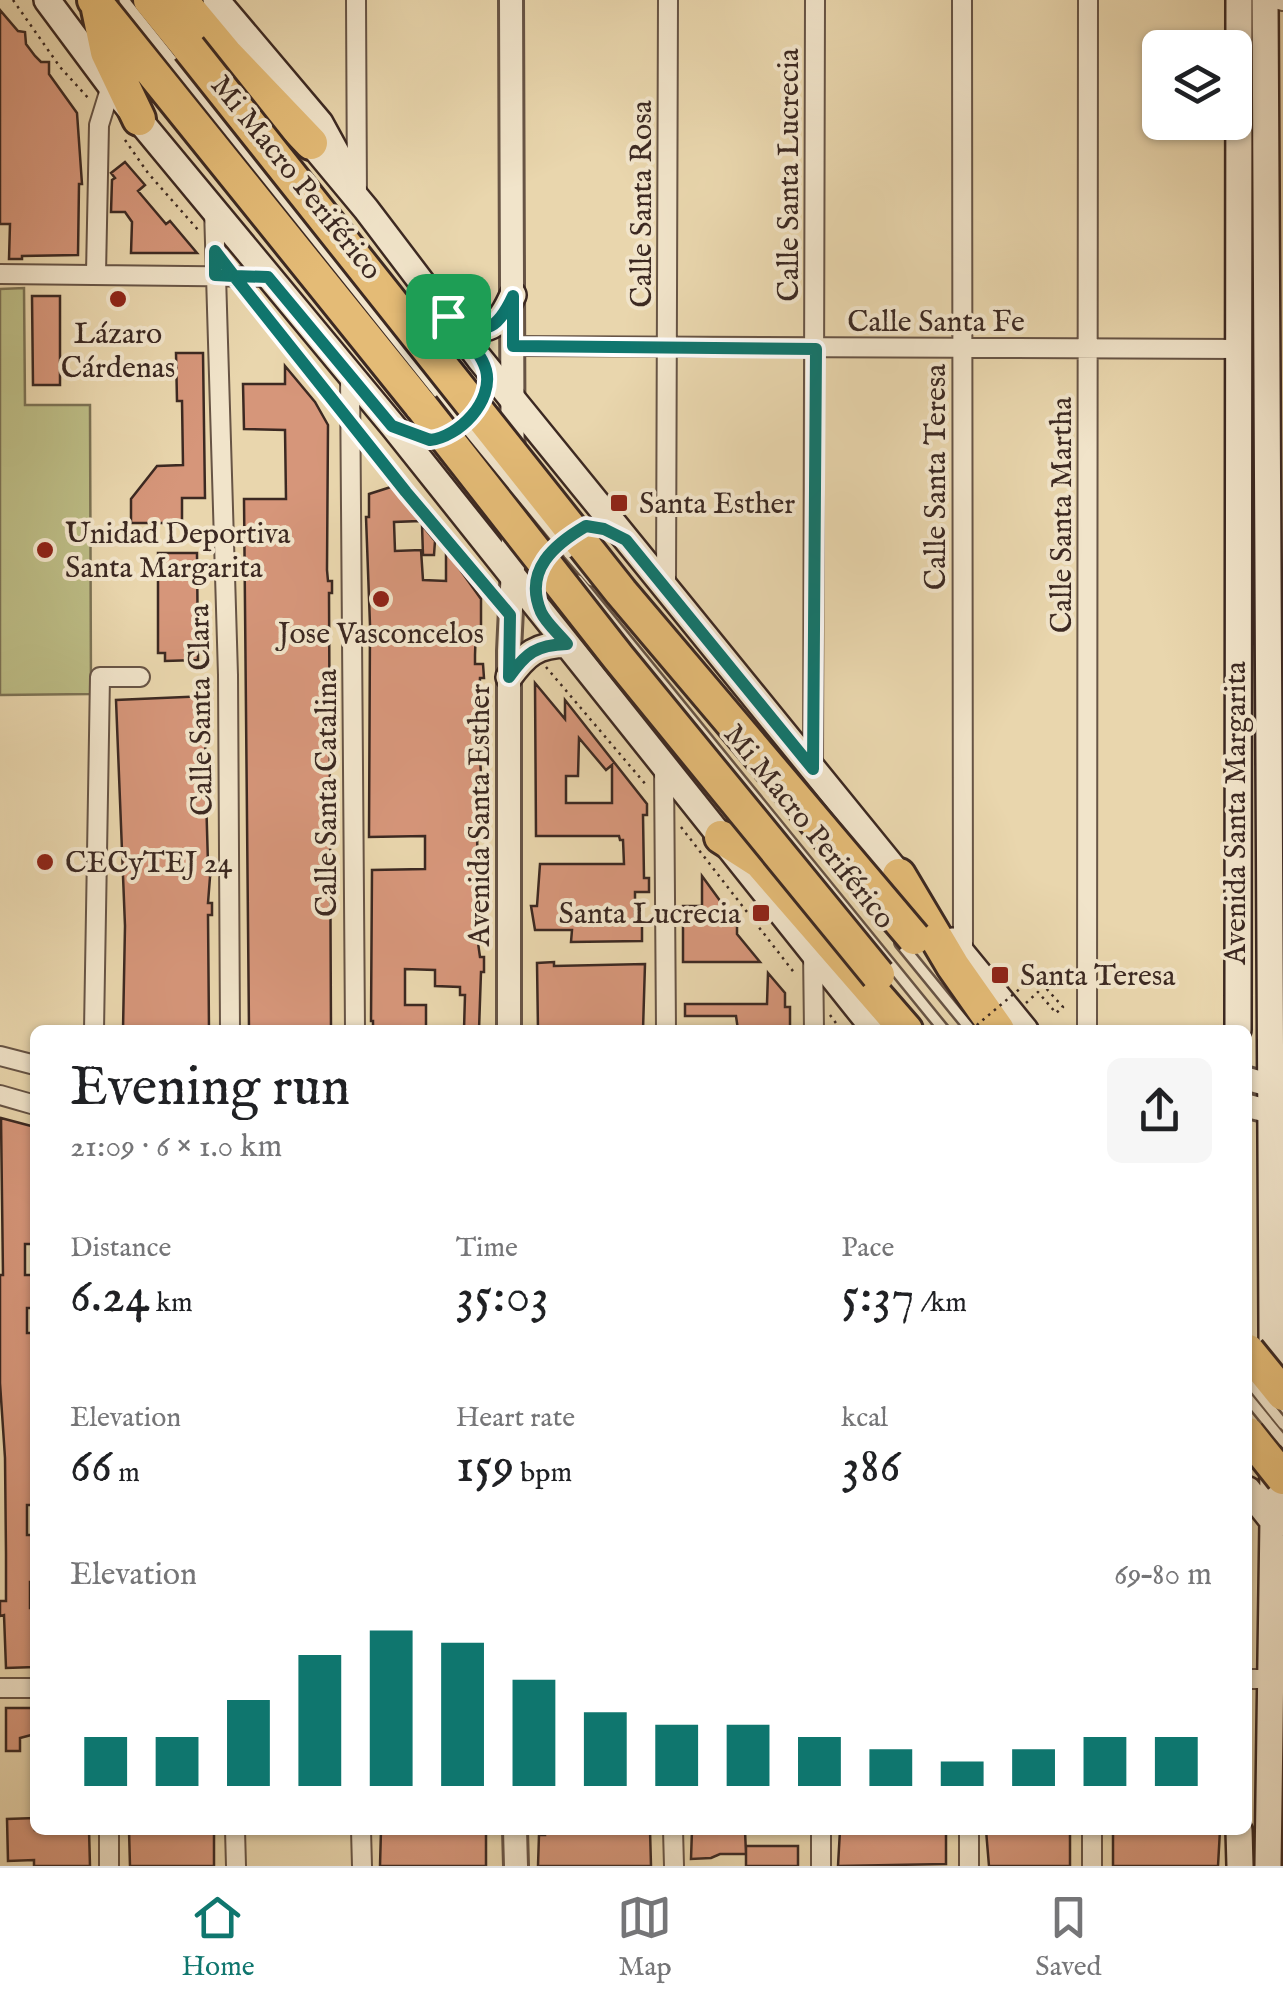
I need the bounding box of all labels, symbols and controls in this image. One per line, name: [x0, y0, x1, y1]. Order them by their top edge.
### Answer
map controls: [1142, 30, 1252, 140]
button: layers: [1142, 30, 1252, 140]
street label: Calle Santa Lucrecia: [771, 48, 809, 302]
street label: Mi Macro Periférico: [201, 68, 390, 288]
street label: Calle Santa Rosa: [624, 100, 662, 308]
pin: [406, 274, 491, 359]
marker: Lázaro Cárdenas: [107, 288, 129, 310]
icon: arrive: [421, 289, 476, 344]
street label: Calle Santa Fe: [847, 304, 1025, 342]
place label: Lázaro Cárdenas: [61, 316, 175, 388]
street label: Calle Santa Teresa: [918, 364, 956, 590]
street label: Calle Santa Martha: [1044, 397, 1082, 633]
place label: Santa Esther: [639, 486, 795, 524]
marker: Santa Esther: [608, 492, 630, 514]
place label: Unidad Deportiva Santa Margarita: [65, 516, 291, 588]
marker: Unidad Deportiva Santa Margarita: [34, 539, 56, 561]
marker: Jose Vasconcelos: [370, 588, 392, 610]
street label: Calle Santa Clara: [181, 604, 223, 816]
place label: Jose Vasconcelos: [275, 616, 484, 654]
street label: Avenida Santa Margarita: [1218, 661, 1256, 966]
street label: Calle Santa Catalina: [309, 669, 347, 917]
street label: Avenida Santa Esther: [462, 684, 500, 947]
street label: Mi Macro Periférico: [714, 717, 903, 937]
place label: CECyTEJ 24: [65, 845, 233, 883]
marker: CECyTEJ 24: [34, 851, 56, 873]
place label: Santa Lucrecia: [559, 896, 741, 934]
marker: Santa Lucrecia: [750, 902, 772, 924]
place label: Santa Teresa: [1020, 958, 1175, 996]
marker: Santa Teresa: [989, 964, 1011, 986]
text: Evening run: [70, 1054, 350, 1124]
button: share: [1107, 1058, 1212, 1163]
text: 21:09 · 6 × 1.0 km: [70, 1127, 282, 1168]
text: Distance: [70, 1231, 171, 1266]
text: Time: [456, 1231, 518, 1266]
text: Pace: [841, 1231, 894, 1266]
text: 6.24: [70, 1266, 150, 1329]
text: 35:03: [456, 1266, 549, 1329]
text: 5:37: [841, 1266, 915, 1329]
text: km: [150, 1286, 193, 1321]
text: /km: [915, 1286, 967, 1321]
text: Elevation: [70, 1401, 181, 1436]
text: Heart rate: [456, 1401, 575, 1436]
text: kcal: [841, 1401, 888, 1436]
text: 66: [70, 1436, 112, 1499]
text: 159: [456, 1436, 514, 1499]
text: 386: [841, 1436, 901, 1499]
text: m: [112, 1456, 140, 1491]
text: bpm: [514, 1456, 572, 1491]
text: Elevation: [70, 1555, 197, 1596]
text: 69–80 m: [1114, 1555, 1212, 1596]
tab: Home: [181, 1890, 255, 1985]
tab: Map: [617, 1890, 672, 1985]
tab: Saved: [1035, 1890, 1102, 1985]

